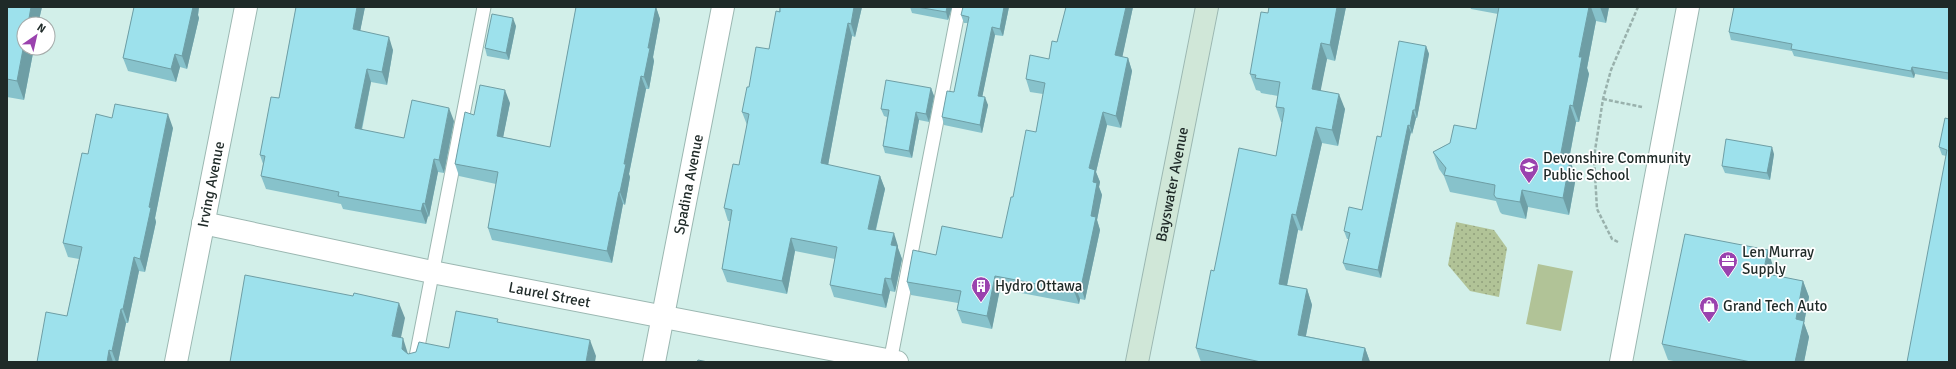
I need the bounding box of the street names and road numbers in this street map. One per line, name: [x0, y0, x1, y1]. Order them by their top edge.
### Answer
street label: Bayswater Avenue: [1152, 125, 1192, 243]
street label: Spadina Avenue: [670, 133, 707, 236]
street label: Irving Avenue: [194, 140, 228, 229]
street label: Laurel Street: [507, 278, 592, 312]

